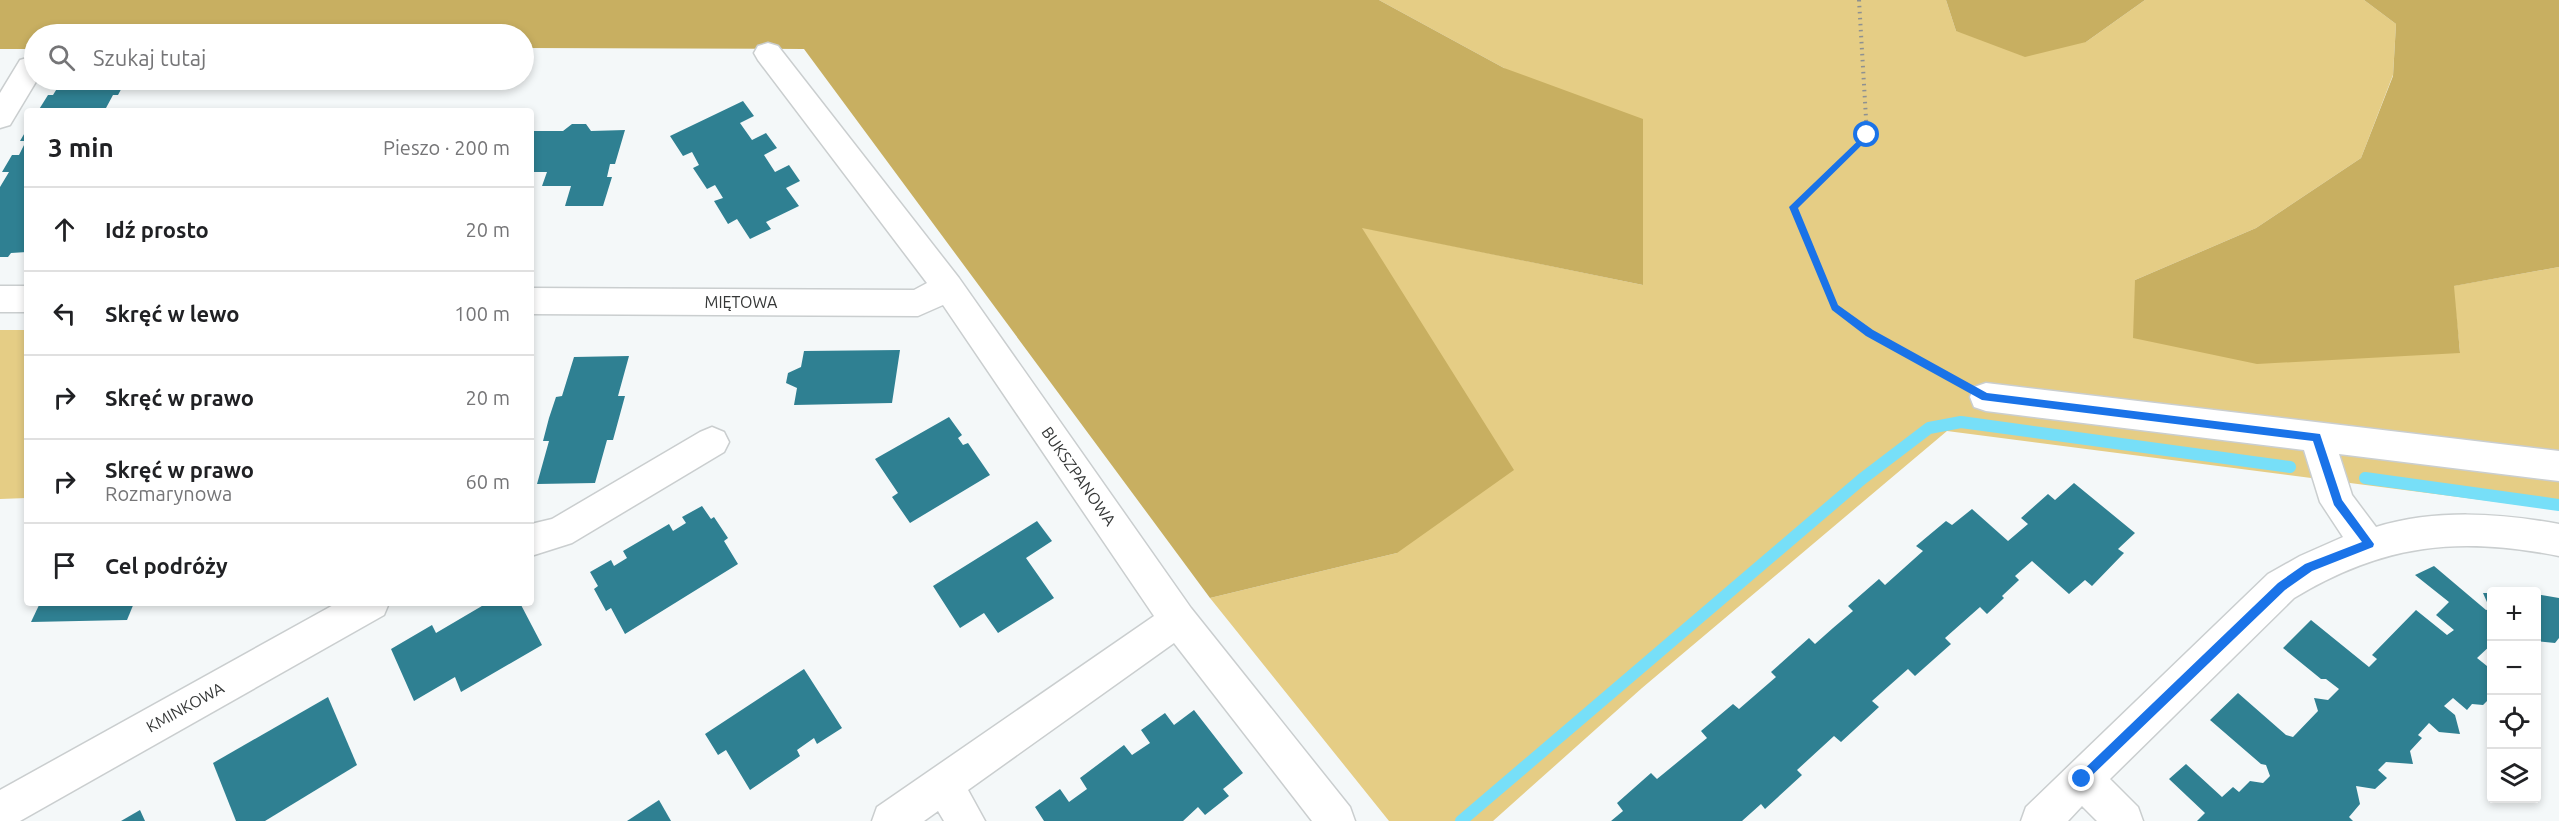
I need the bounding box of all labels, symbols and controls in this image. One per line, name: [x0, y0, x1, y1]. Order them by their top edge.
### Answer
search box: [24, 24, 534, 90]
icon: search: [45, 41, 78, 74]
text: Szukaj tutaj: [93, 45, 206, 70]
route start: [1853, 121, 1879, 147]
text: 3 min: [48, 133, 114, 162]
text: Pieszo · 200 m: [383, 136, 510, 159]
icon: ahead: [48, 213, 81, 246]
text: Idź prosto: [105, 217, 209, 242]
text: 20 m: [466, 218, 510, 241]
street label: MIĘTOWA: [704, 293, 778, 311]
icon: left: [48, 297, 81, 330]
text: Skręć w lewo: [105, 301, 239, 326]
text: 100 m: [454, 302, 510, 325]
icon: right: [48, 381, 81, 414]
text: Skręć w prawo: [105, 385, 254, 410]
text: 20 m: [466, 386, 510, 409]
street label: BUKSZPANOWA: [1038, 423, 1120, 529]
text: Skręć w prawo: [105, 457, 254, 482]
icon: right: [48, 465, 81, 498]
text: 60 m: [466, 470, 510, 493]
text: Rozmarynowa: [105, 482, 232, 505]
icon: arrive: [48, 549, 81, 582]
text: Cel podróży: [105, 553, 228, 578]
map controls: [2487, 587, 2541, 803]
button: +: [2487, 587, 2541, 641]
button: −: [2487, 641, 2541, 695]
street label: KMINKOWA: [143, 678, 227, 736]
button: locate: [2487, 695, 2541, 749]
button: layers: [2487, 749, 2541, 803]
route end: [2068, 765, 2094, 791]

